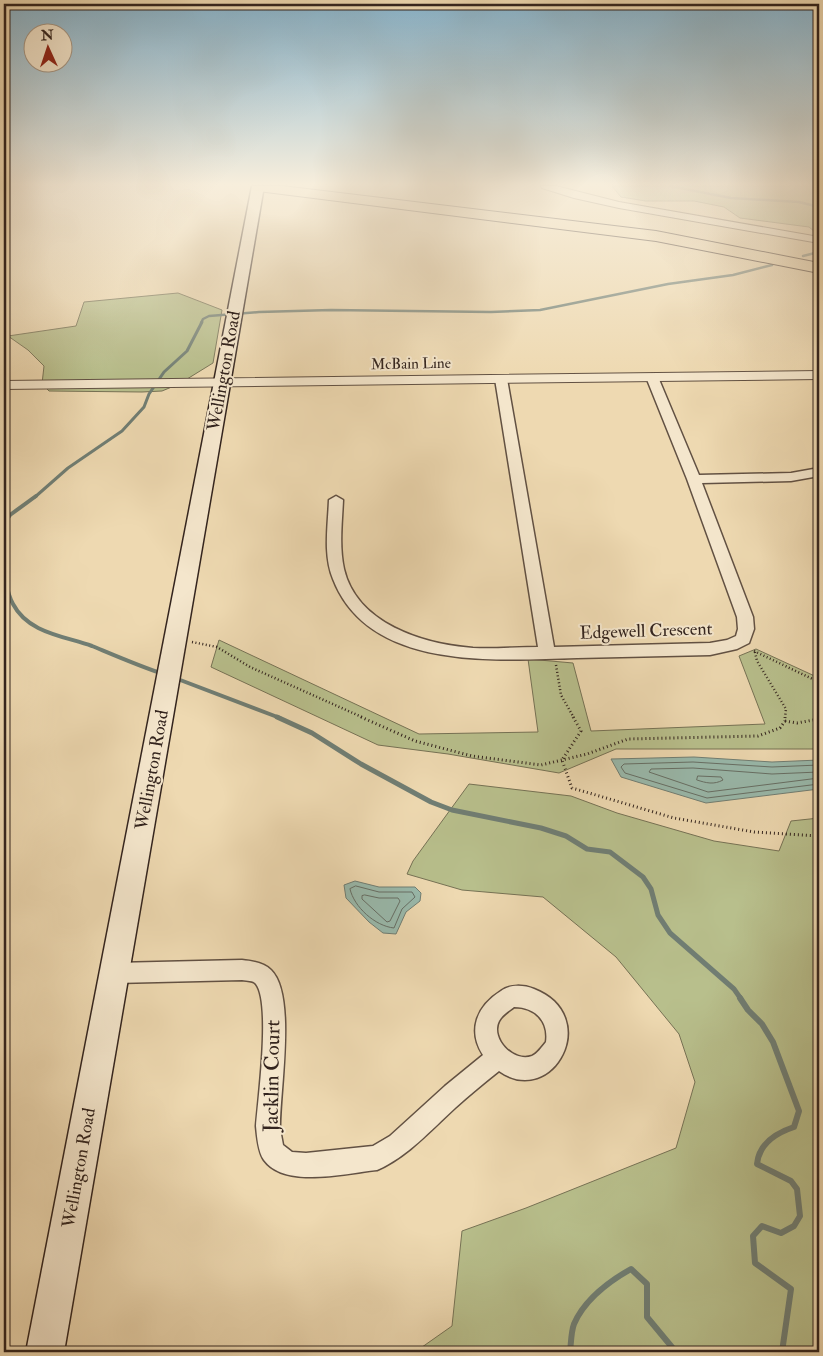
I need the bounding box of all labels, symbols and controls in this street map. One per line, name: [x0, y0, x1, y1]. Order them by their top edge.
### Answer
north arrow: [22, 22, 72, 72]
text: N: [40, 27, 55, 44]
street label: Wellington Road: [202, 309, 246, 434]
street label: McBain Line: [371, 354, 451, 374]
street label: Edgewell Crescent: [579, 617, 713, 645]
street label: Wellington Road: [130, 708, 174, 833]
street label: Jacklin Court: [258, 1019, 286, 1133]
street label: Wellington Road: [57, 1106, 101, 1231]

